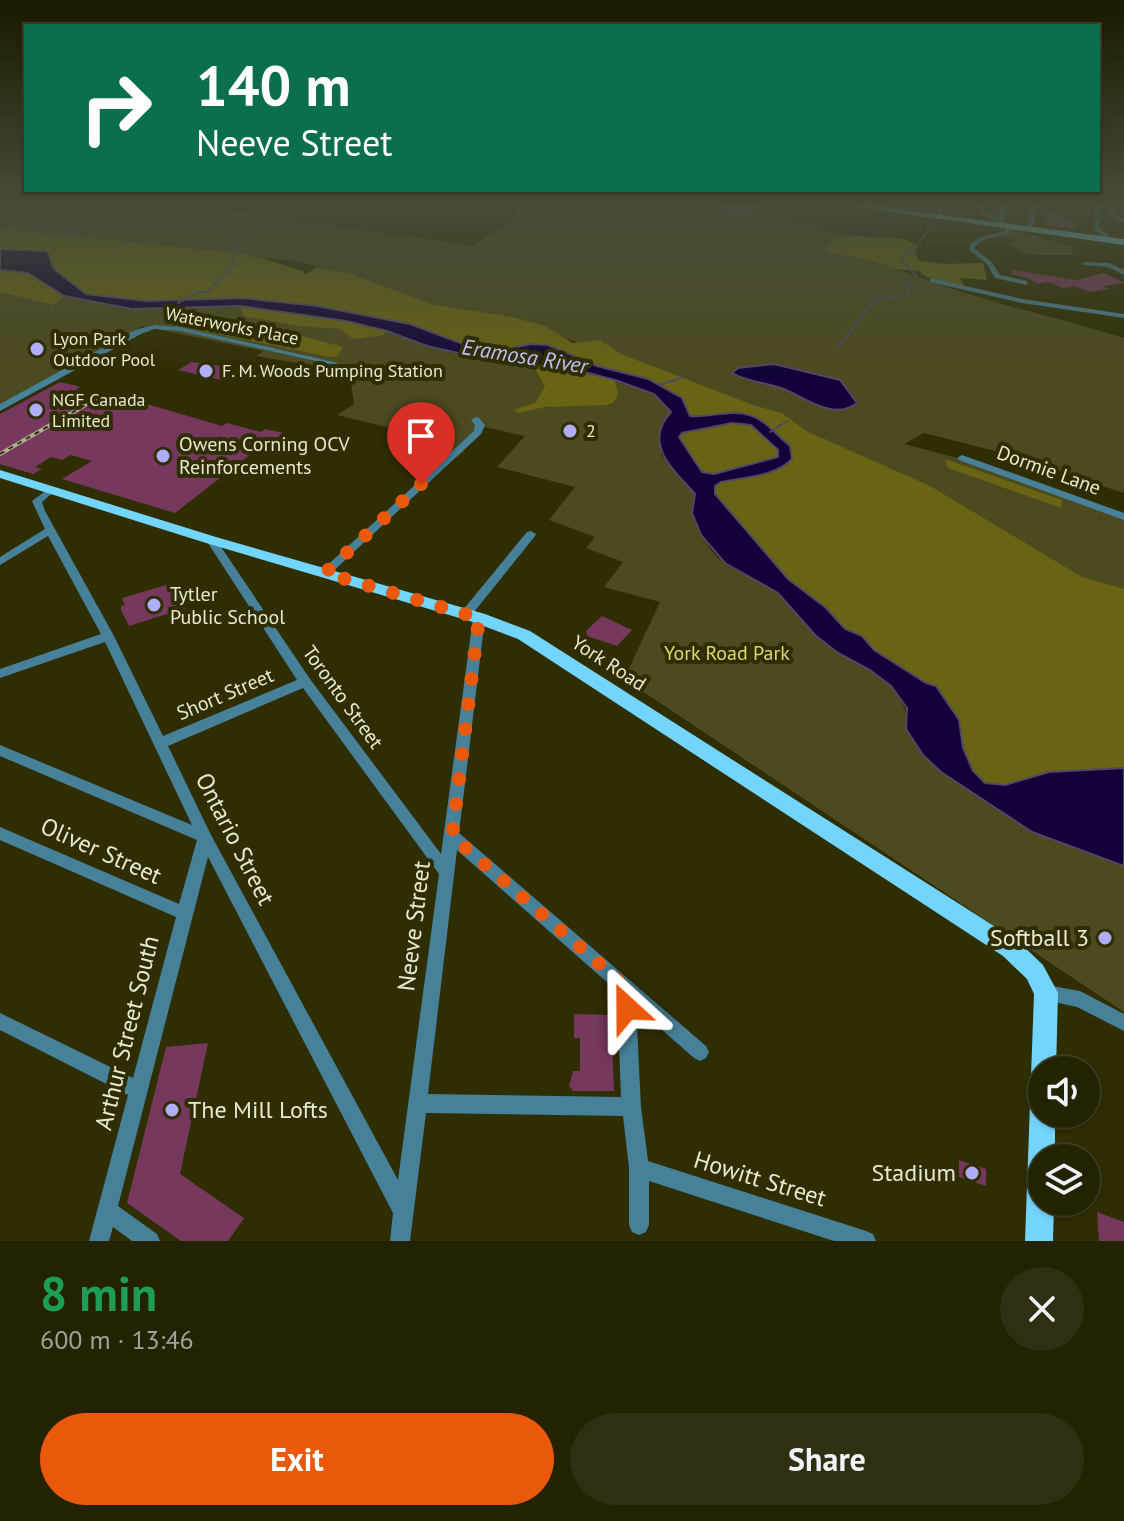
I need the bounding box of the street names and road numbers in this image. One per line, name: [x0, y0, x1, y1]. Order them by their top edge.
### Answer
street label: Waterworks Place: [164, 301, 301, 350]
street label: Dormie Lane: [993, 439, 1105, 501]
street label: York Road: [567, 629, 651, 697]
street label: Toronto Street: [297, 640, 389, 754]
street label: Short Street: [173, 662, 278, 726]
street label: Ontario Street: [189, 767, 282, 910]
street label: Oliver Street: [36, 810, 167, 891]
street label: Neeve Street: [390, 859, 437, 993]
street label: Arthur Street South: [87, 932, 166, 1133]
street label: Howitt Street: [690, 1144, 830, 1213]

